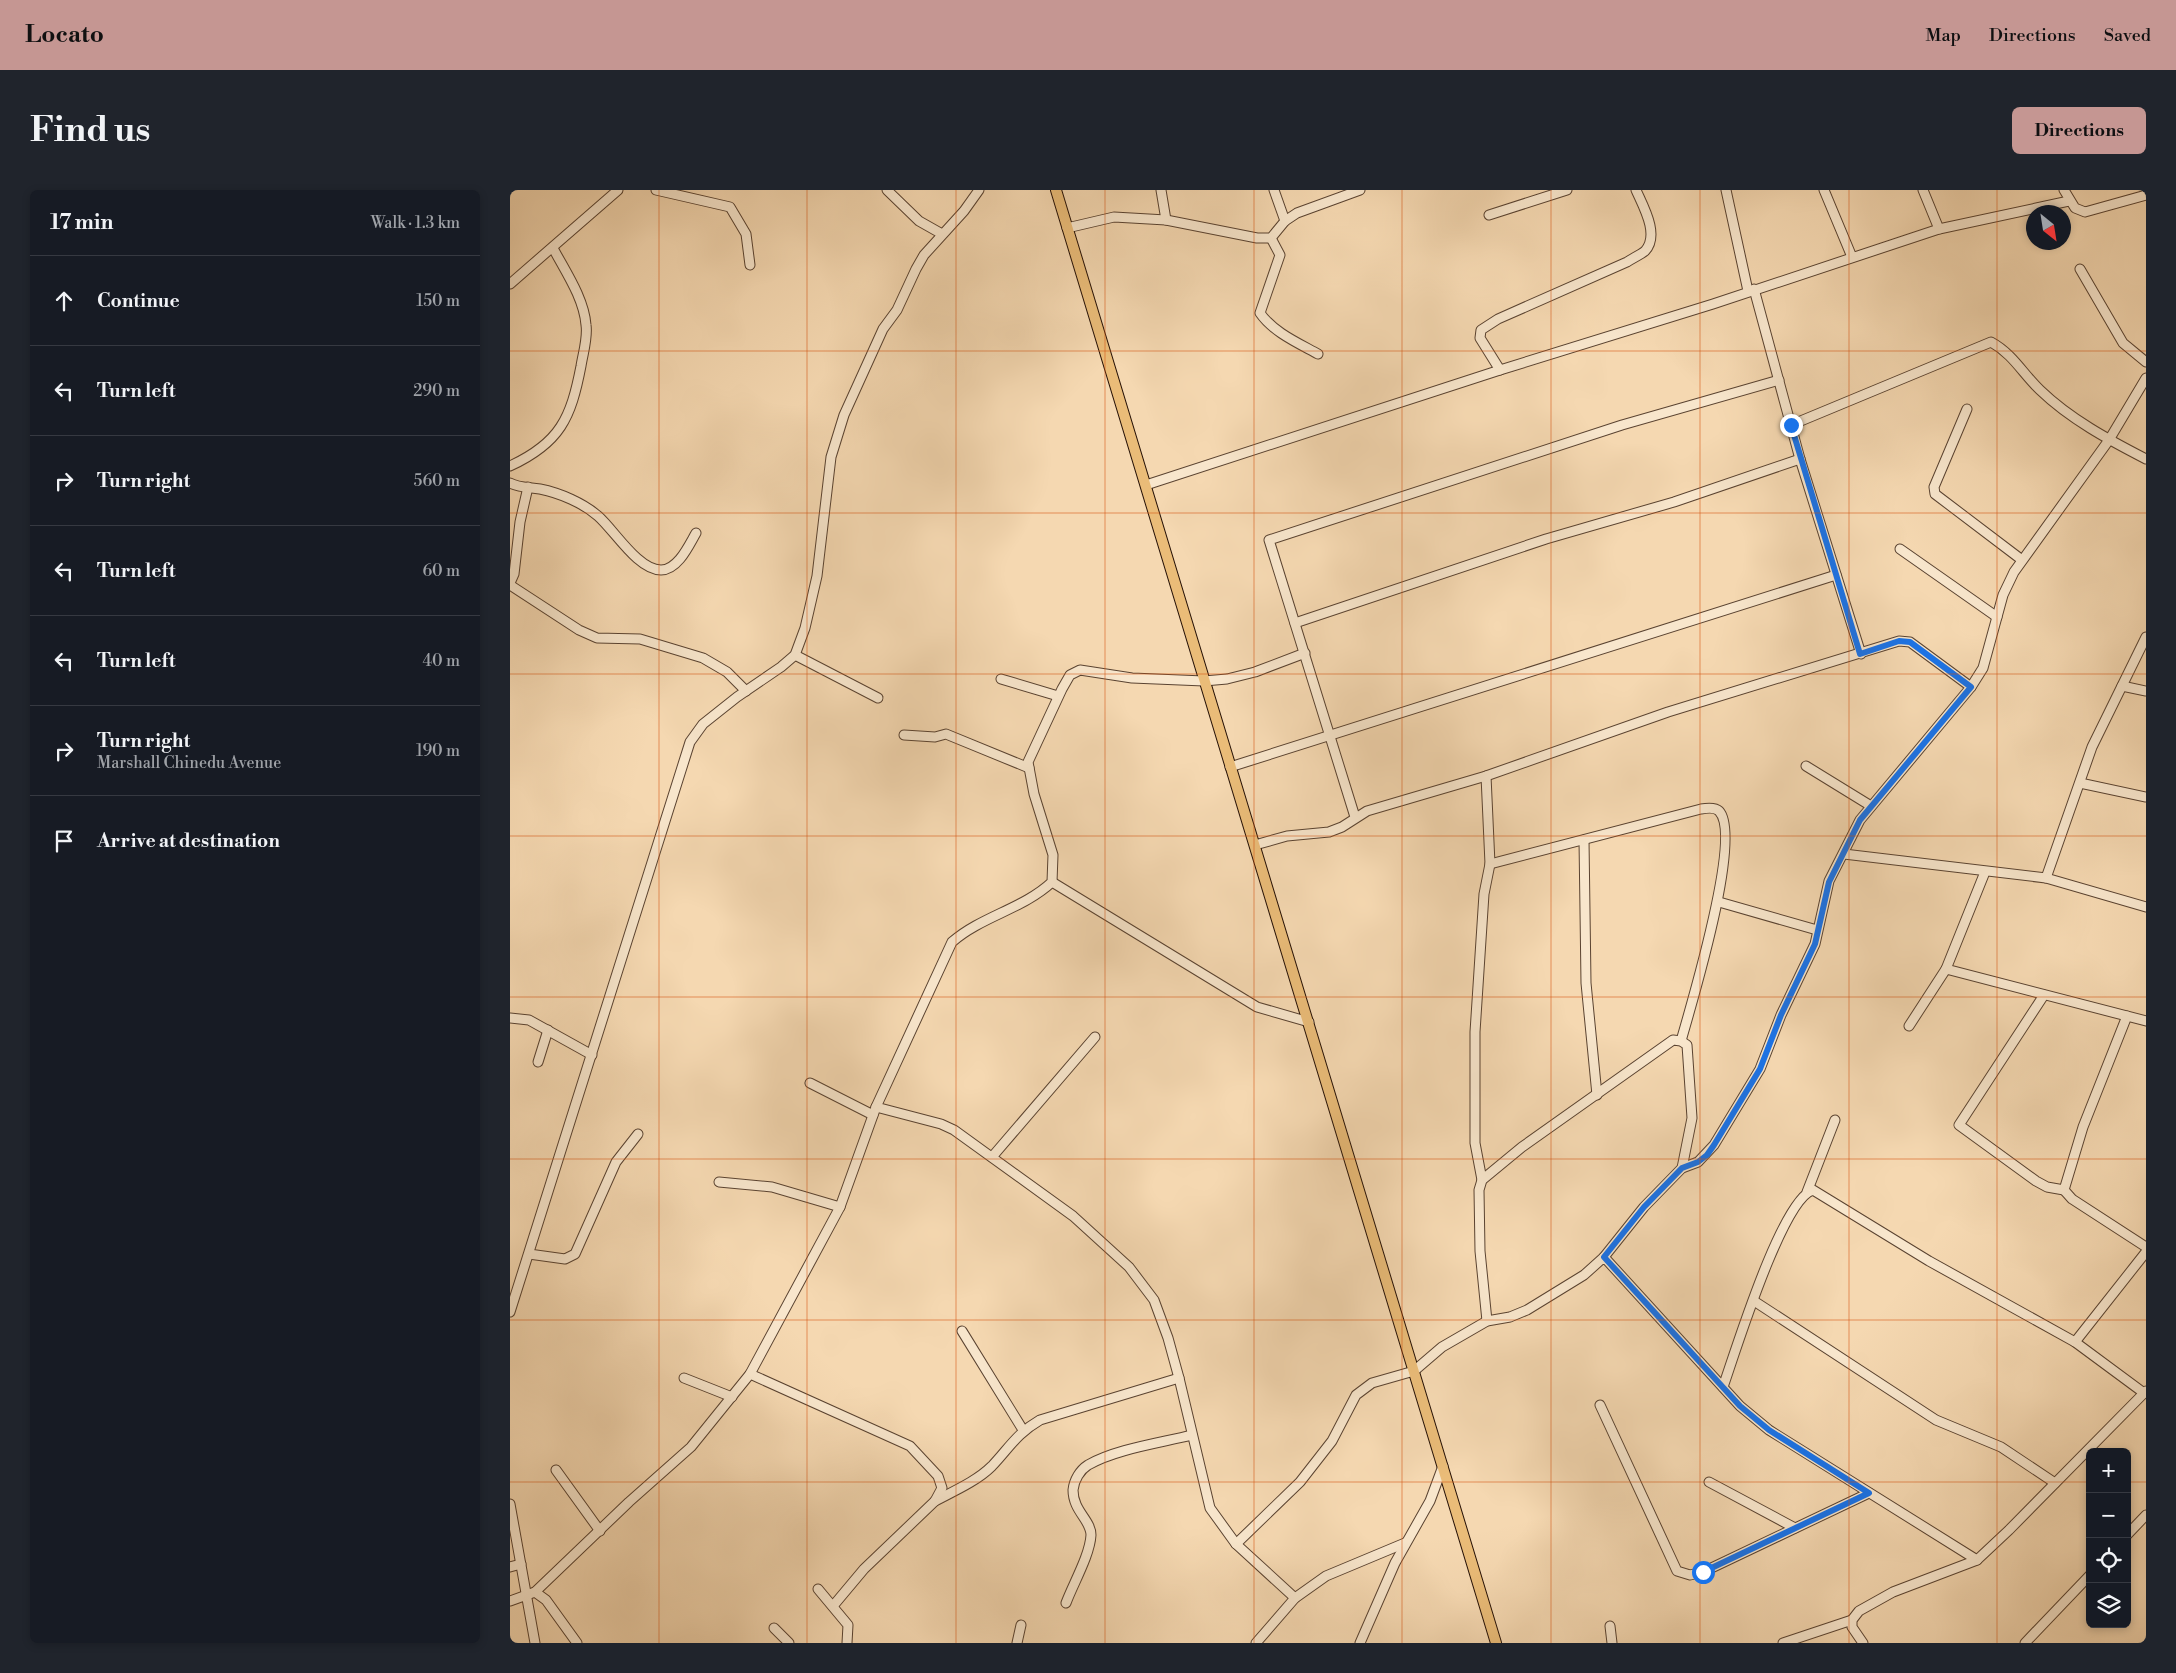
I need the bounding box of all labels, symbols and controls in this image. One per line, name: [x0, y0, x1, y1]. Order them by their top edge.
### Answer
text: Locato: [25, 20, 104, 50]
text: Map: [1925, 24, 1961, 47]
text: Directions: [1989, 24, 2076, 47]
text: Saved: [2104, 24, 2151, 47]
button: Directions: [2012, 107, 2146, 154]
text: Find us: [30, 109, 150, 152]
north arrow: [2026, 205, 2071, 250]
text: 17 min: [50, 210, 113, 236]
text: Walk · 1.3 km: [371, 213, 460, 233]
icon: ahead: [50, 287, 78, 315]
text: Continue: [97, 289, 180, 313]
text: 150 m: [416, 291, 460, 311]
icon: left: [50, 377, 78, 405]
text: Turn left: [97, 379, 176, 403]
text: 290 m: [413, 381, 460, 401]
route end: [1780, 414, 1803, 437]
icon: right: [50, 467, 78, 495]
text: Turn right: [97, 469, 190, 493]
text: 560 m: [414, 471, 460, 491]
icon: left: [50, 557, 78, 585]
text: Turn left: [97, 559, 176, 583]
text: 60 m: [422, 561, 460, 581]
icon: left: [50, 647, 78, 675]
text: Turn left: [97, 649, 176, 673]
text: 40 m: [423, 651, 460, 671]
text: Turn right: [97, 729, 190, 753]
icon: right: [50, 737, 78, 765]
text: 190 m: [416, 741, 460, 761]
text: Marshall Chinedu Avenue: [97, 753, 281, 773]
icon: arrive: [50, 827, 78, 855]
text: Arrive at destination: [97, 829, 280, 853]
map controls: [2086, 1448, 2131, 1628]
button: +: [2086, 1448, 2131, 1493]
button: −: [2086, 1493, 2131, 1538]
button: locate: [2086, 1538, 2131, 1583]
route start: [1692, 1561, 1715, 1584]
button: layers: [2086, 1583, 2131, 1628]

